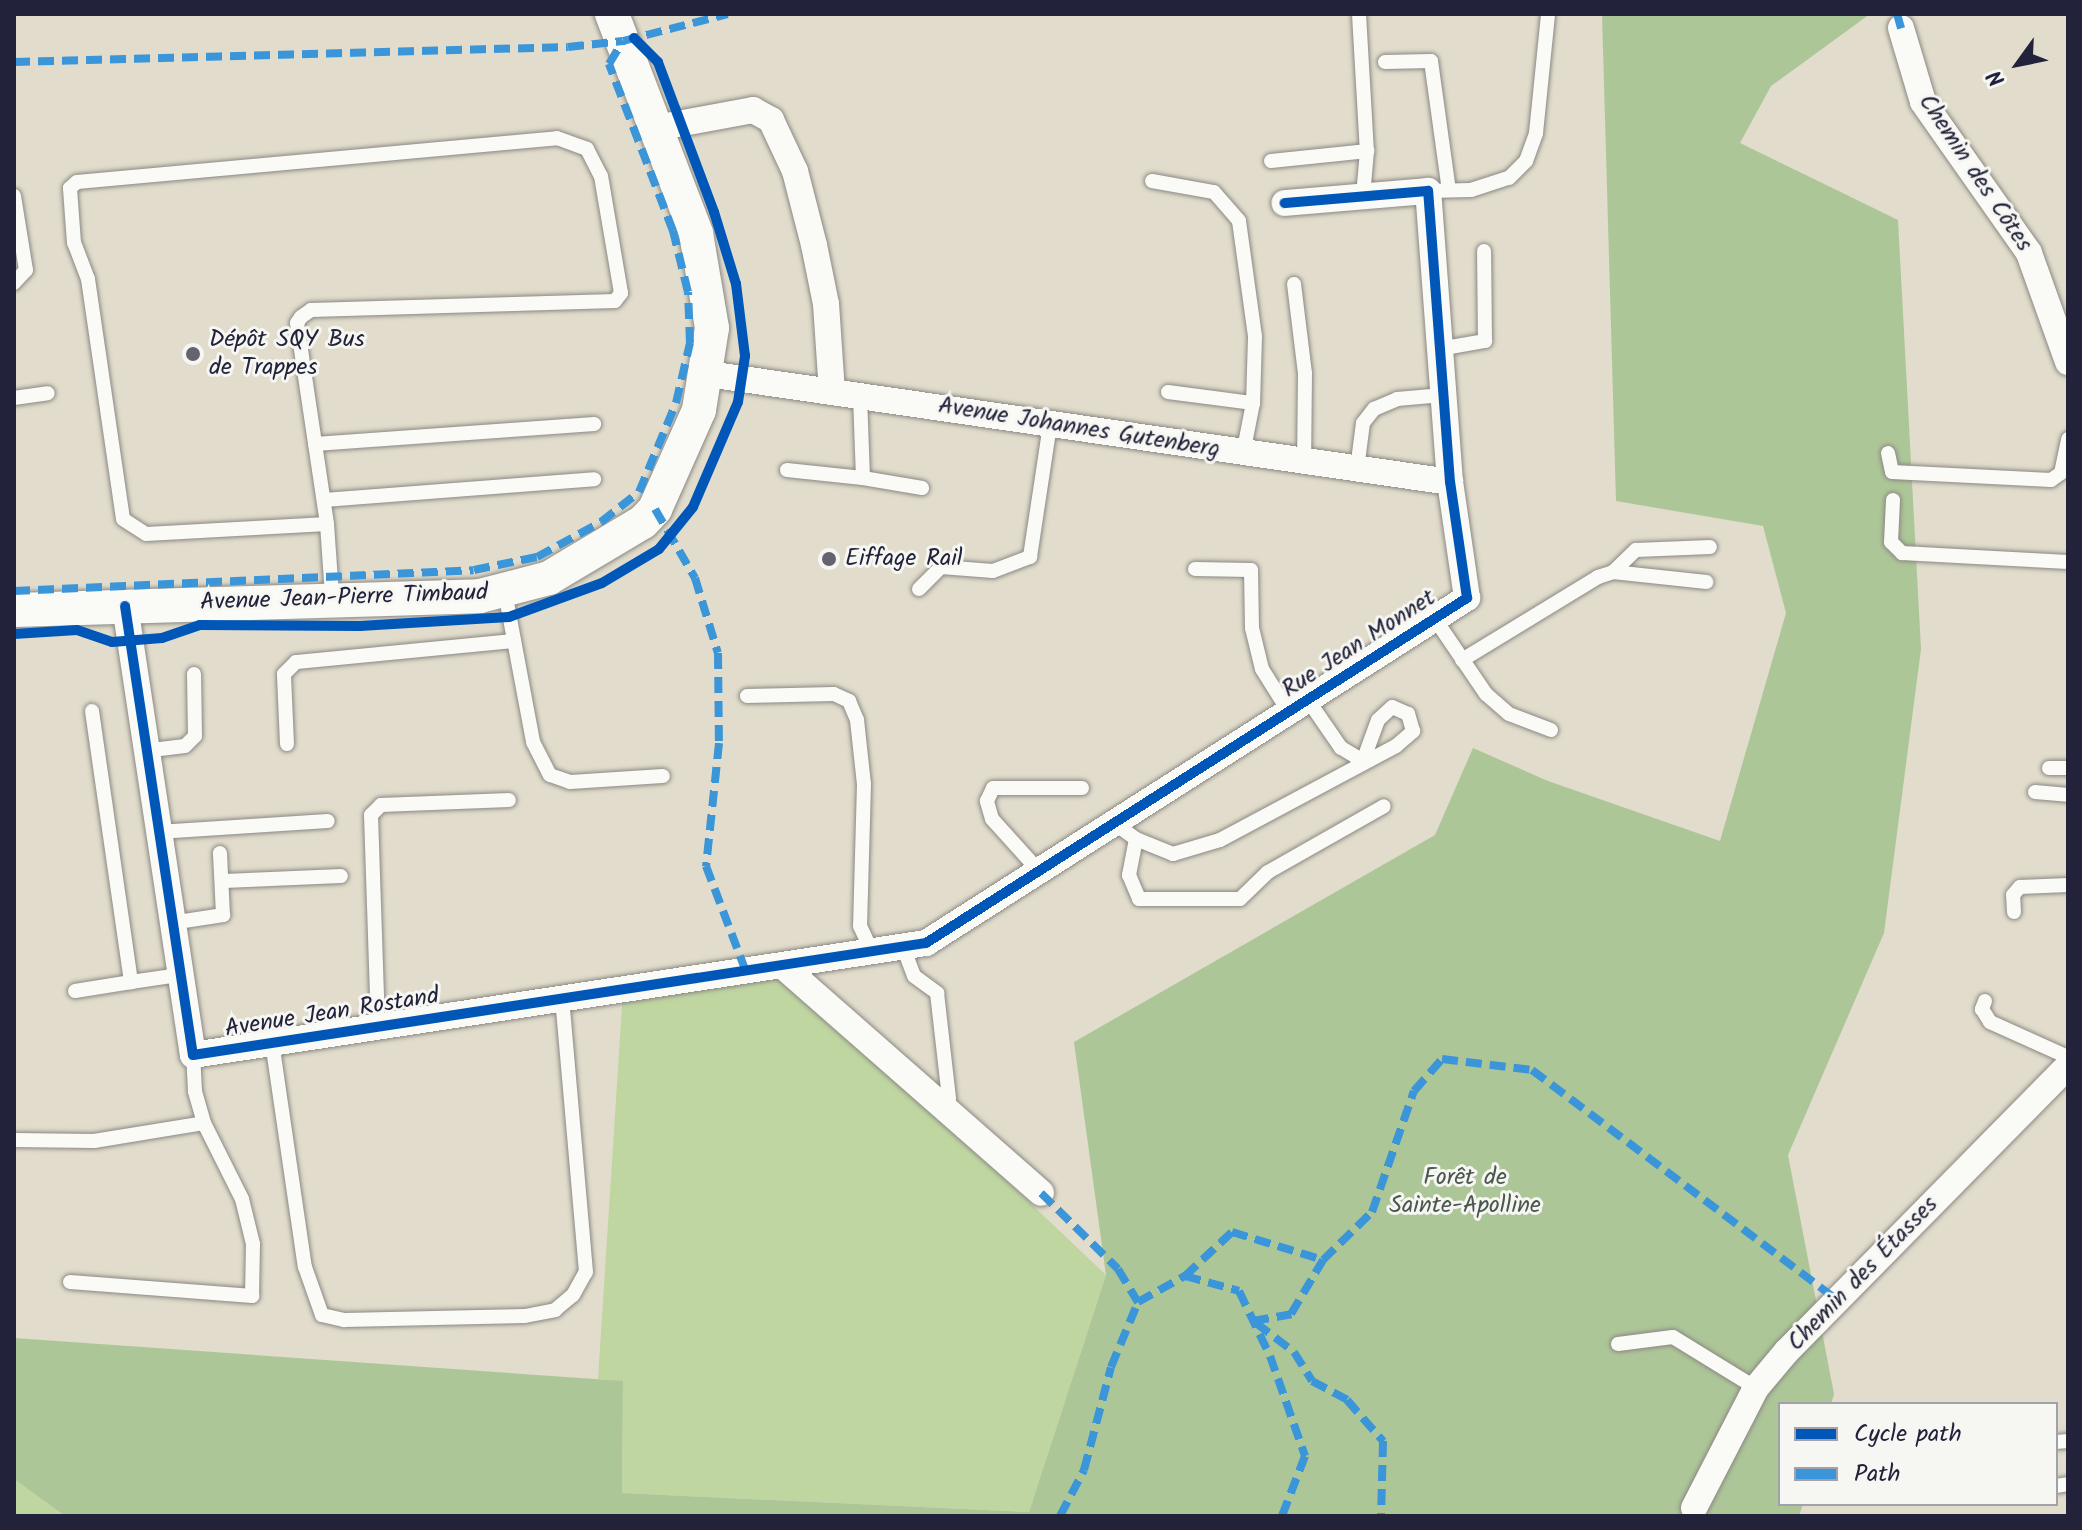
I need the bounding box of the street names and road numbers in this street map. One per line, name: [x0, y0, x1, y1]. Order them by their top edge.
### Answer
street label: Chemin des Côtes: [1912, 89, 2038, 257]
street label: Avenue Johannes Gutenberg: [936, 392, 1222, 464]
street label: Avenue Jean-Pierre Timbaud: [199, 579, 489, 617]
street label: Rue Jean Monnet: [1277, 584, 1441, 704]
street label: Avenue Jean Rostand: [223, 982, 441, 1044]
street label: Chemin des Étasses: [1782, 1191, 1944, 1357]

